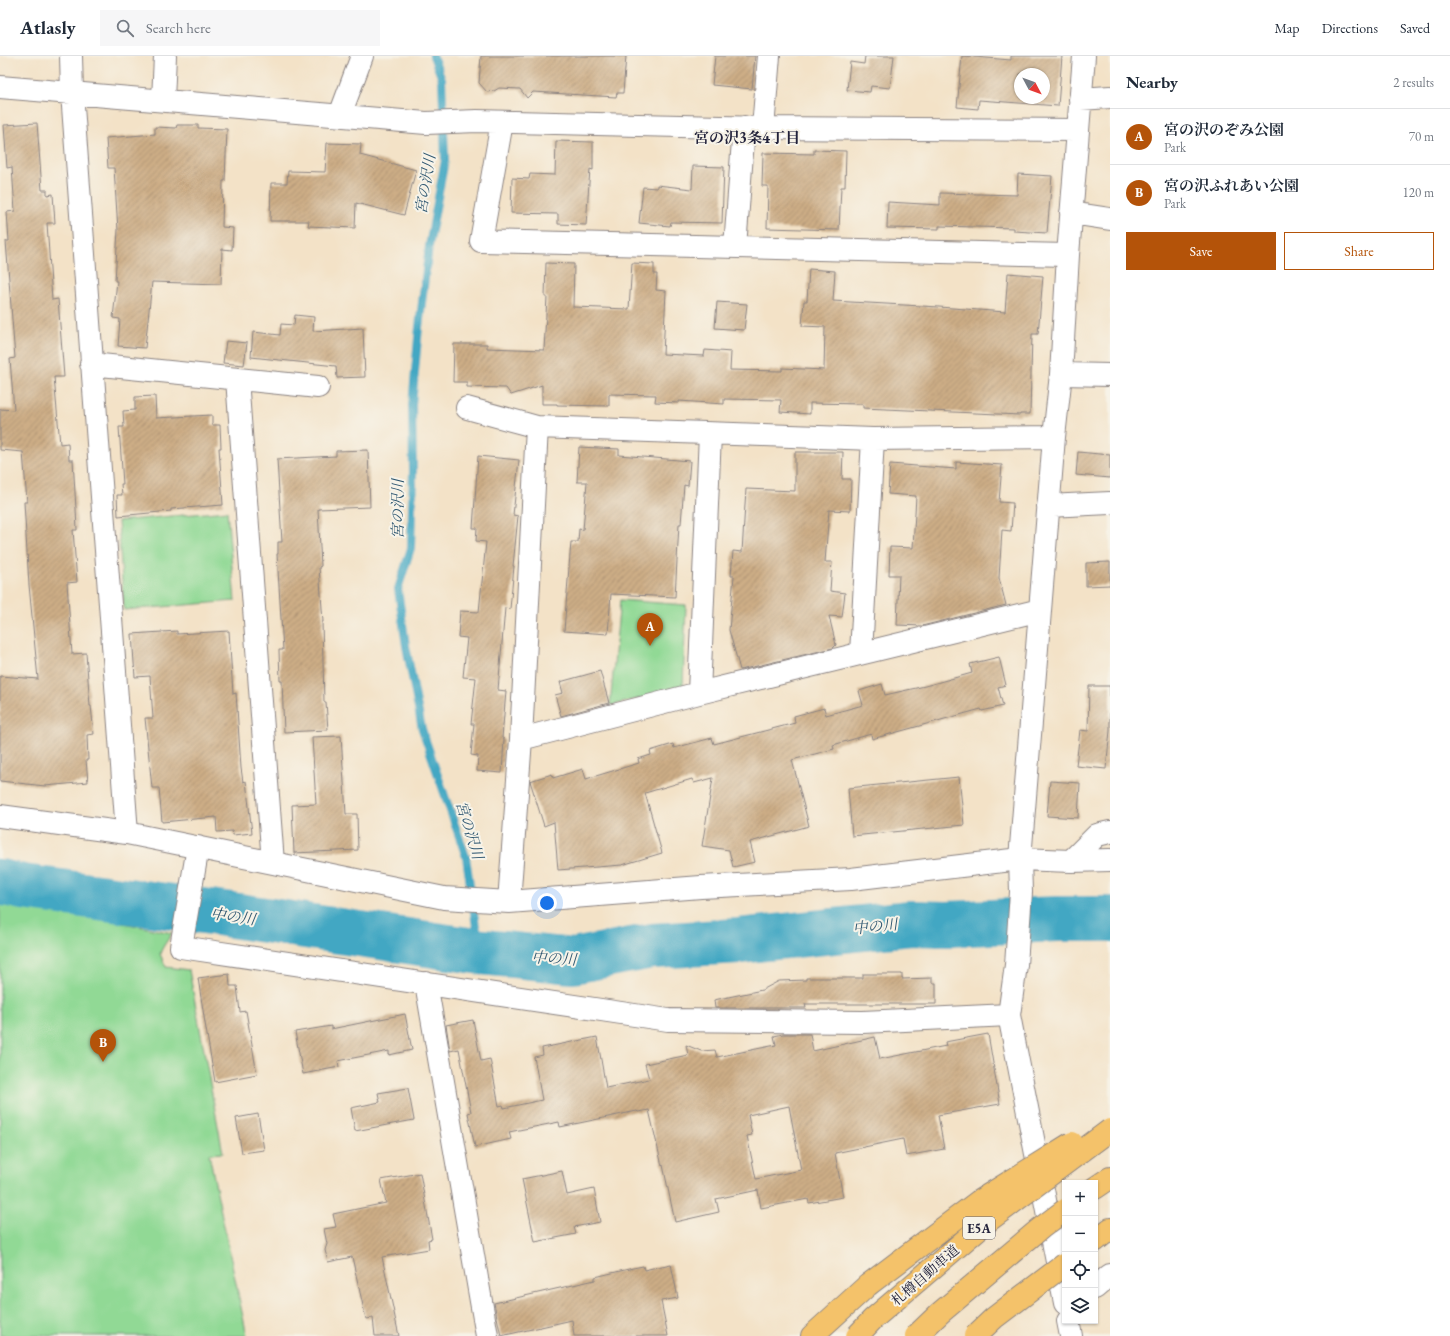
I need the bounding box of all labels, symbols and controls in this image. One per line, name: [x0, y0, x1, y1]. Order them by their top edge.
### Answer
search box: [100, 10, 380, 46]
text: Atlasly: [20, 15, 76, 40]
icon: search: [114, 17, 136, 39]
text: Search here: [146, 18, 211, 37]
text: Map: [1274, 19, 1300, 37]
text: Directions: [1322, 19, 1378, 37]
text: Saved: [1400, 19, 1430, 37]
north arrow: [1014, 68, 1050, 104]
text: Nearby: [1126, 71, 1178, 93]
text: 2 results: [1393, 74, 1434, 91]
text: 宮の沢のぞみ公園: [1164, 120, 1284, 139]
district label: 宮の沢3条4丁目: [694, 128, 800, 147]
text: A: [1134, 128, 1144, 145]
text: 70 m: [1409, 128, 1434, 145]
text: Park: [1164, 139, 1186, 156]
water label: 宮の沢川: [411, 151, 439, 215]
text: 宮の沢ふれあい公園: [1164, 176, 1299, 195]
text: B: [1135, 184, 1143, 201]
text: 120 m: [1403, 184, 1434, 201]
text: Park: [1164, 195, 1186, 212]
button: Save: [1126, 232, 1276, 270]
button: Share: [1284, 232, 1434, 270]
water label: 宮の沢川: [388, 477, 407, 539]
pin: A: [637, 613, 663, 646]
water label: 宮の沢川: [452, 799, 488, 863]
your location: [537, 893, 557, 913]
water label: 中の川: [209, 903, 259, 929]
water label: 中の川: [852, 914, 900, 938]
water label: 中の川: [531, 947, 579, 969]
pin: B: [90, 1029, 116, 1062]
map controls: [1062, 1180, 1098, 1324]
button: +: [1062, 1180, 1098, 1216]
button: −: [1062, 1216, 1098, 1252]
road number: E5A: [963, 1217, 995, 1239]
street label: 札樽自動車道: [887, 1241, 963, 1309]
button: locate: [1062, 1252, 1098, 1288]
button: layers: [1062, 1288, 1098, 1324]

